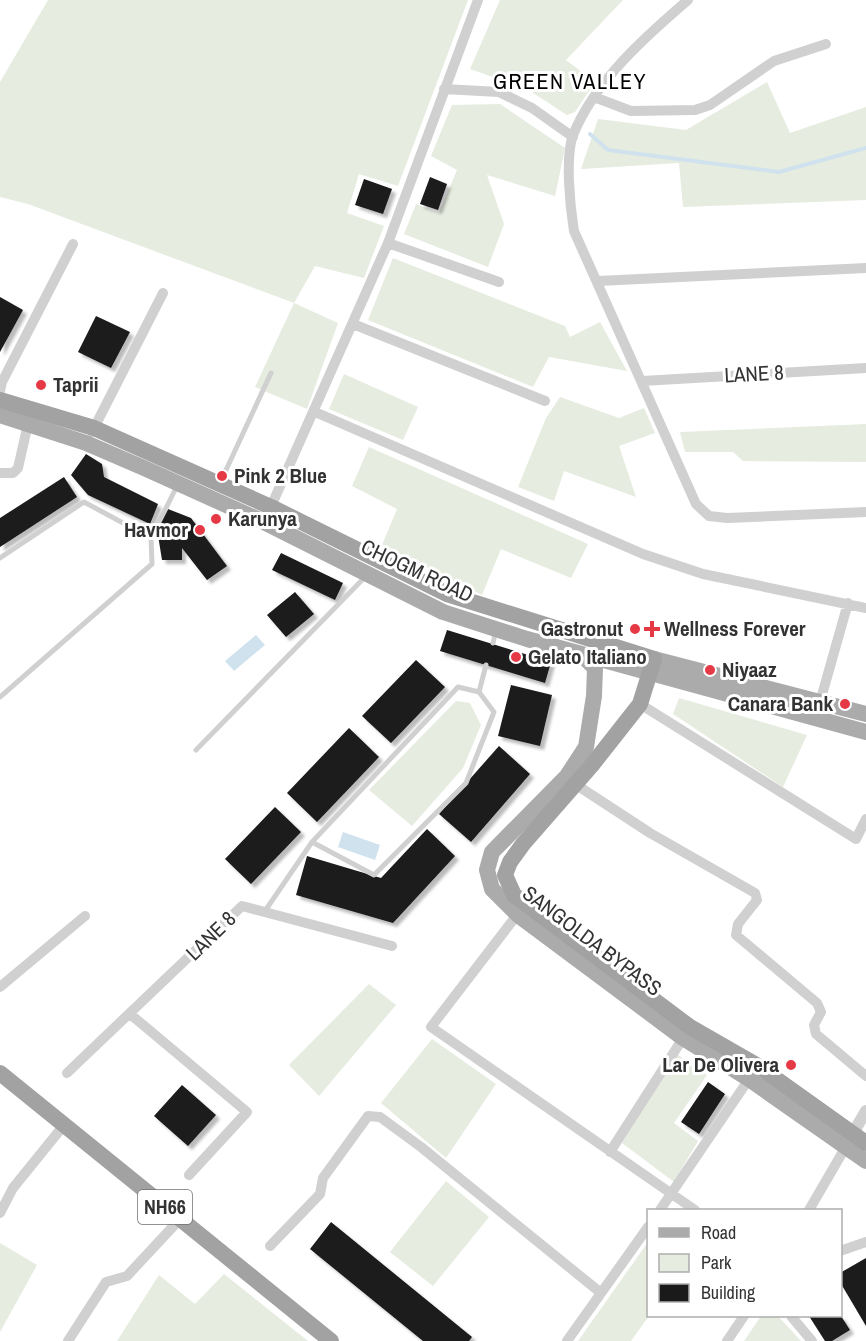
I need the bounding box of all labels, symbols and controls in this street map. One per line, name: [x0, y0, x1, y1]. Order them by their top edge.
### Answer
district label: GREEN VALLEY: [493, 66, 647, 96]
street label: LANE 8: [724, 357, 784, 390]
place label: Taprii: [53, 370, 99, 399]
marker: Taprii: [34, 378, 48, 392]
place label: Pink 2 Blue: [234, 461, 327, 490]
marker: Pink 2 Blue: [215, 469, 229, 483]
place label: Karunya: [228, 504, 297, 533]
marker: Karunya: [209, 512, 223, 526]
place label: Havmor: [124, 515, 188, 544]
marker: Havmor: [193, 523, 207, 537]
street label: CHOGM ROAD: [356, 532, 478, 609]
place label: Gastronut: [541, 614, 623, 643]
place label: Wellness Forever: [664, 614, 806, 643]
marker: Gastronut: [628, 622, 642, 636]
marker: Wellness Forever: [645, 622, 659, 636]
place label: Gelato Italiano: [528, 642, 647, 671]
marker: Gelato Italiano: [509, 650, 523, 664]
place label: Niyaaz: [722, 655, 777, 684]
marker: Niyaaz: [703, 663, 717, 677]
place label: Canara Bank: [728, 689, 833, 718]
marker: Canara Bank: [838, 697, 852, 711]
street label: SANGOLDA BYPASS: [517, 879, 668, 1002]
street label: LANE 8: [179, 905, 242, 967]
place label: Lar De Olivera: [662, 1050, 779, 1079]
marker: Lar De Olivera: [784, 1058, 798, 1072]
road number: NH66: [138, 1190, 192, 1224]
legend: [647, 1209, 842, 1317]
text: Road: [701, 1220, 736, 1245]
text: Park: [701, 1250, 732, 1275]
text: Building: [701, 1280, 756, 1305]

